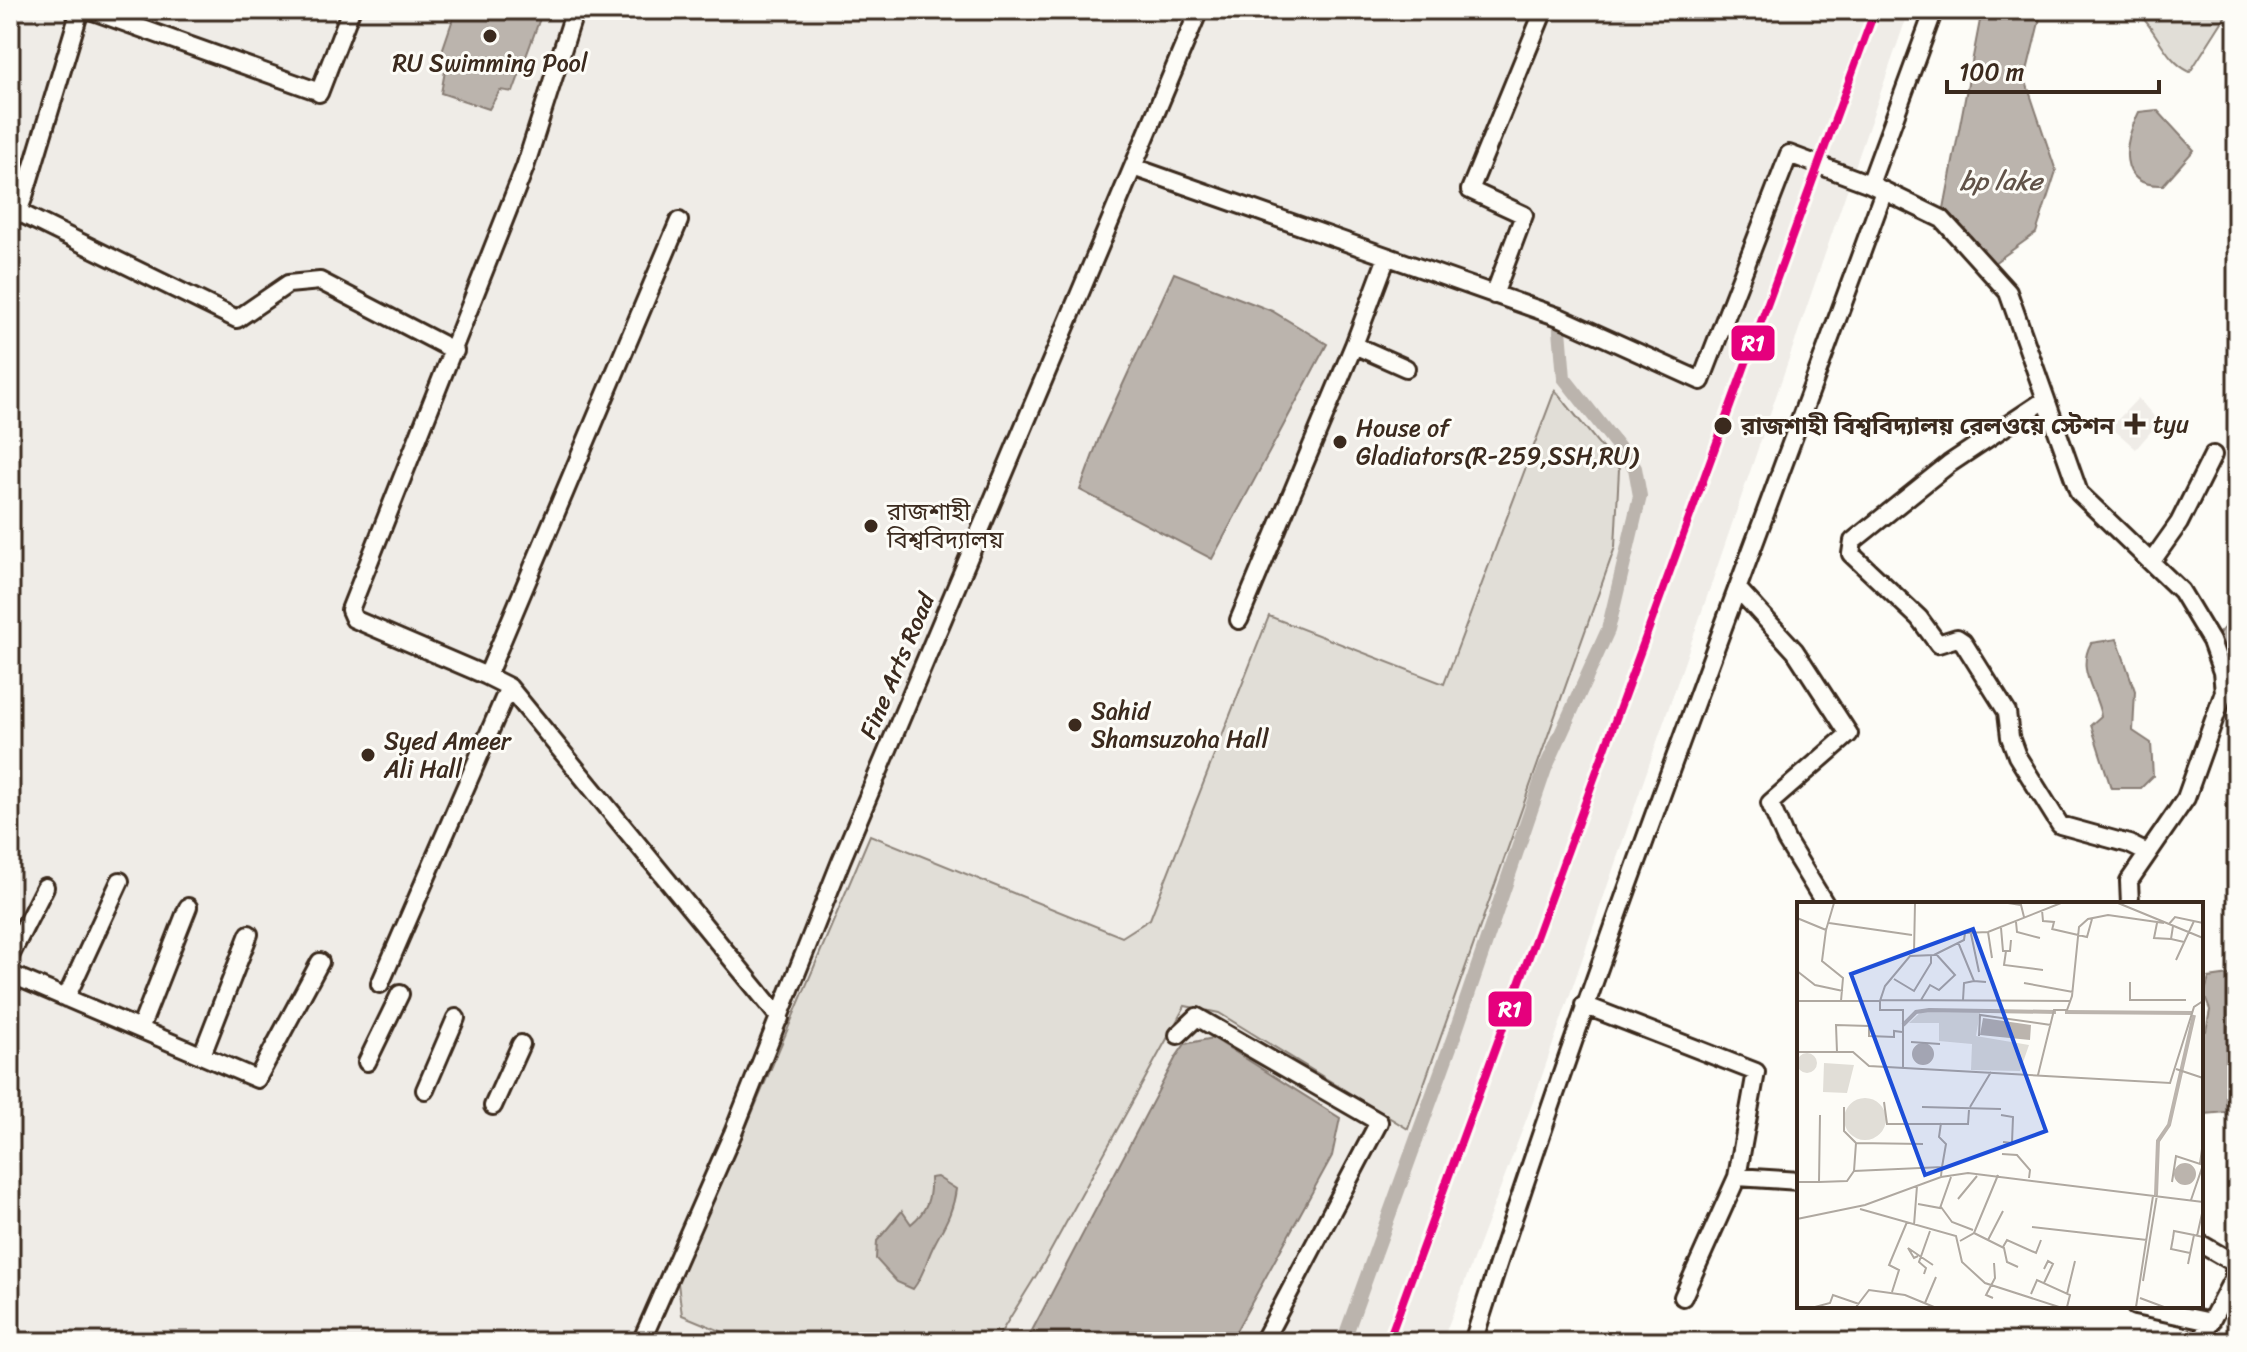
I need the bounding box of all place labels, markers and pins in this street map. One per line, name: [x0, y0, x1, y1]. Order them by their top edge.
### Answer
marker: RU Swimming Pool: [481, 27, 499, 45]
place label: RU Swimming Pool: [392, 42, 589, 84]
place label: tyu: [2153, 403, 2189, 445]
place label: রাজশাহী বিশ্ববিদ্যালয় রেলওয়ে স্টেশন: [1740, 405, 2115, 447]
place label: House of Gladiators(R-259,SSH,RU): [1356, 407, 1640, 477]
marker: tyu: [2124, 413, 2146, 435]
marker: রাজশাহী বিশ্ববিদ্যালয় রেলওয়ে স্টেশন: [1712, 415, 1734, 437]
marker: House of Gladiators(R-259,SSH,RU): [1331, 433, 1349, 451]
place label: রাজশাহী বিশ্ববিদ্যালয়: [886, 491, 1004, 561]
marker: রাজশাহী বিশ্ববিদ্যালয়: [862, 517, 880, 535]
place label: Sahid Shamsuzoha Hall: [1091, 690, 1270, 760]
marker: Sahid Shamsuzoha Hall: [1066, 716, 1084, 734]
place label: Syed Ameer Ali Hall: [383, 720, 513, 790]
marker: Syed Ameer Ali Hall: [359, 746, 377, 764]

